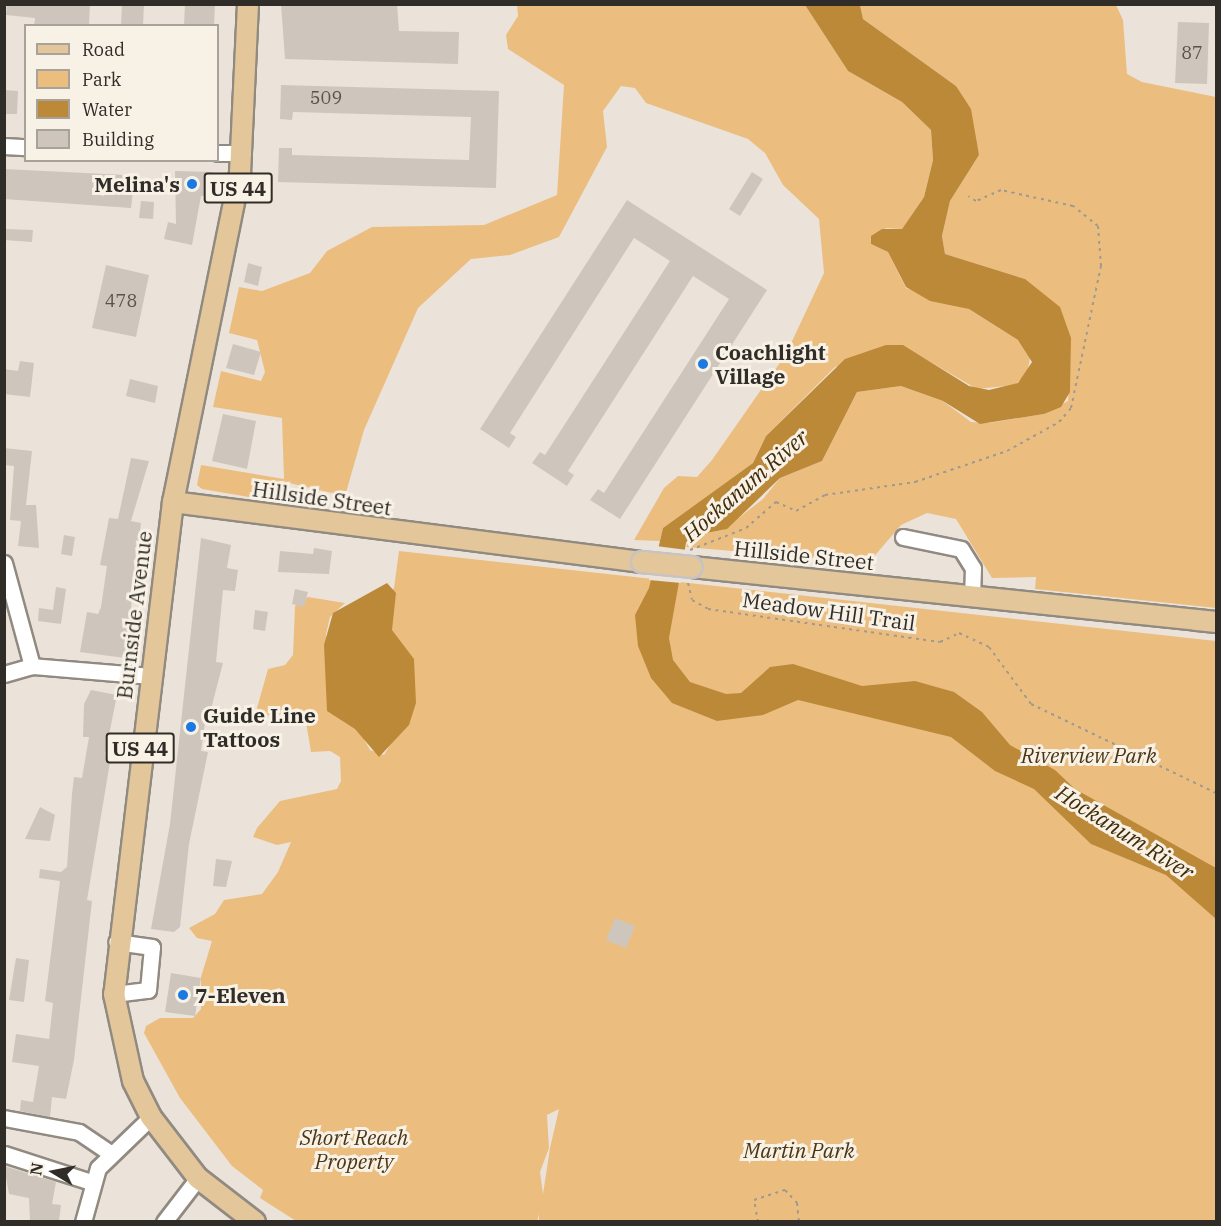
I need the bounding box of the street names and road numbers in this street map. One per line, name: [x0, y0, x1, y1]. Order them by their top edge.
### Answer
road number: US 44: [204, 171, 272, 205]
street label: Hillside Street: [251, 476, 393, 520]
street label: Burnside Avenue: [111, 530, 157, 700]
street label: Hillside Street: [733, 535, 875, 575]
street label: Meadow Hill Trail: [741, 586, 917, 636]
road number: US 44: [106, 731, 174, 765]

